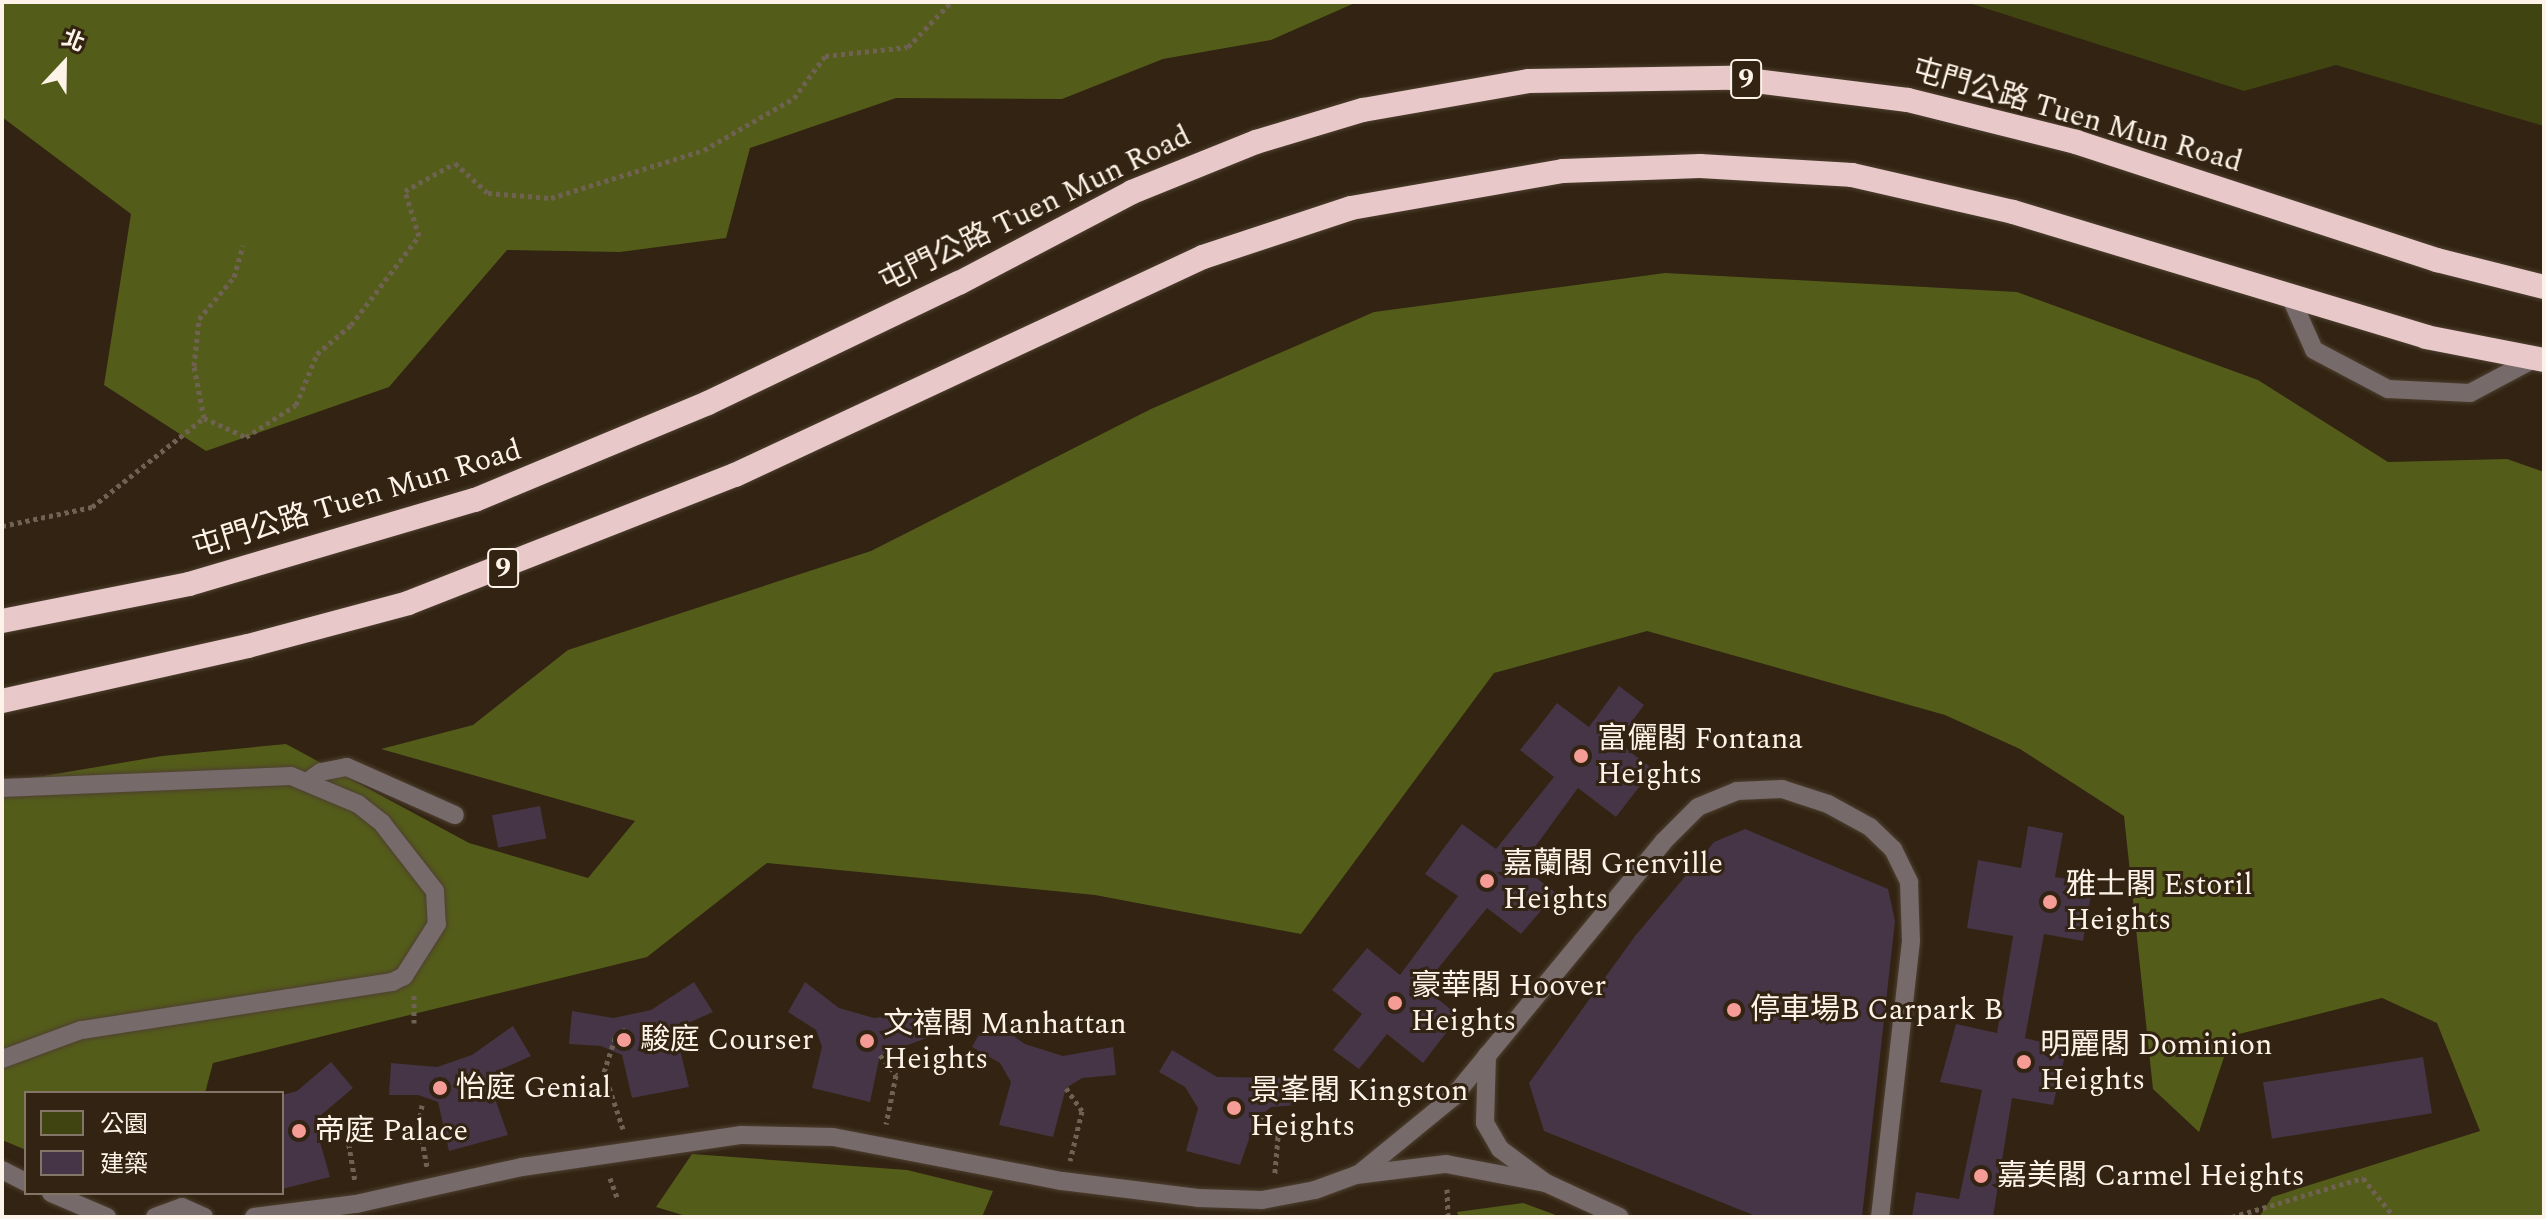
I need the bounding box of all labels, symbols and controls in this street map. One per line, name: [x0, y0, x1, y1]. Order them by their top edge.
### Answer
text: 北: [57, 22, 90, 61]
north arrow: [24, 24, 104, 104]
street label: 屯門公路 Tuen Mun Road: [1908, 52, 2246, 180]
road number: 9: [1730, 55, 1762, 103]
street label: 屯門公路 Tuen Mun Road: [873, 118, 1197, 300]
street label: 屯門公路 Tuen Mun Road: [188, 432, 526, 566]
road number: 9: [487, 544, 519, 592]
place label: 富儷閣 Fontana Heights: [1597, 721, 1803, 792]
marker: 富儷閣 Fontana Heights: [1572, 747, 1590, 765]
place label: 嘉蘭閣 Grenville Heights: [1503, 846, 1723, 916]
place label: 雅士閣 Estoril Heights: [2066, 867, 2253, 938]
marker: 嘉蘭閣 Grenville Heights: [1478, 872, 1496, 890]
marker: 雅士閣 Estoril Heights: [2041, 893, 2059, 911]
place label: 豪華閣 Hoover Heights: [1411, 968, 1606, 1038]
place label: 停車場B Carpark B: [1750, 992, 2003, 1028]
marker: 豪華閣 Hoover Heights: [1386, 994, 1404, 1012]
marker: 停車場B Carpark B: [1725, 1001, 1743, 1019]
place label: 文禧閣 Manhattan Heights: [883, 1006, 1127, 1076]
place label: 駿庭 Courser: [640, 1022, 814, 1058]
place label: 明麗閣 Dominion Heights: [2040, 1027, 2272, 1098]
marker: 駿庭 Courser: [615, 1031, 633, 1049]
marker: 文禧閣 Manhattan Heights: [858, 1032, 876, 1050]
marker: 明麗閣 Dominion Heights: [2015, 1053, 2033, 1071]
place label: 怡庭 Genial: [456, 1070, 611, 1106]
place label: 景峯閣 Kingston Heights: [1250, 1073, 1468, 1144]
marker: 怡庭 Genial: [431, 1079, 449, 1097]
legend: [24, 1091, 284, 1195]
marker: 景峯閣 Kingston Heights: [1225, 1099, 1243, 1117]
text: 公園: [100, 1107, 148, 1143]
place label: 帝庭 Palace: [315, 1113, 468, 1149]
marker: 帝庭 Palace: [290, 1122, 308, 1140]
text: 建築: [100, 1147, 148, 1183]
place label: 嘉美閣 Carmel Heights: [1997, 1158, 2305, 1194]
marker: 嘉美閣 Carmel Heights: [1972, 1167, 1990, 1185]

